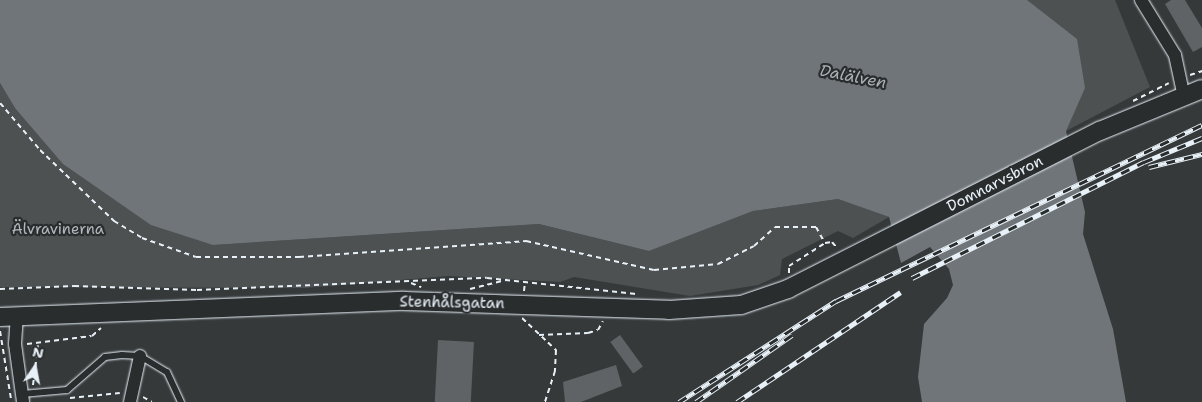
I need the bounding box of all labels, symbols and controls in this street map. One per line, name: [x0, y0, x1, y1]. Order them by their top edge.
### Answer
water label: Dalälven: [818, 61, 888, 93]
street label: Domnarvsbron: [944, 152, 1046, 216]
park label: Älvravinerna: [12, 221, 104, 239]
street label: Stenhålsgatan: [399, 293, 505, 313]
north arrow: [10, 342, 60, 392]
text: N: [31, 342, 45, 362]

